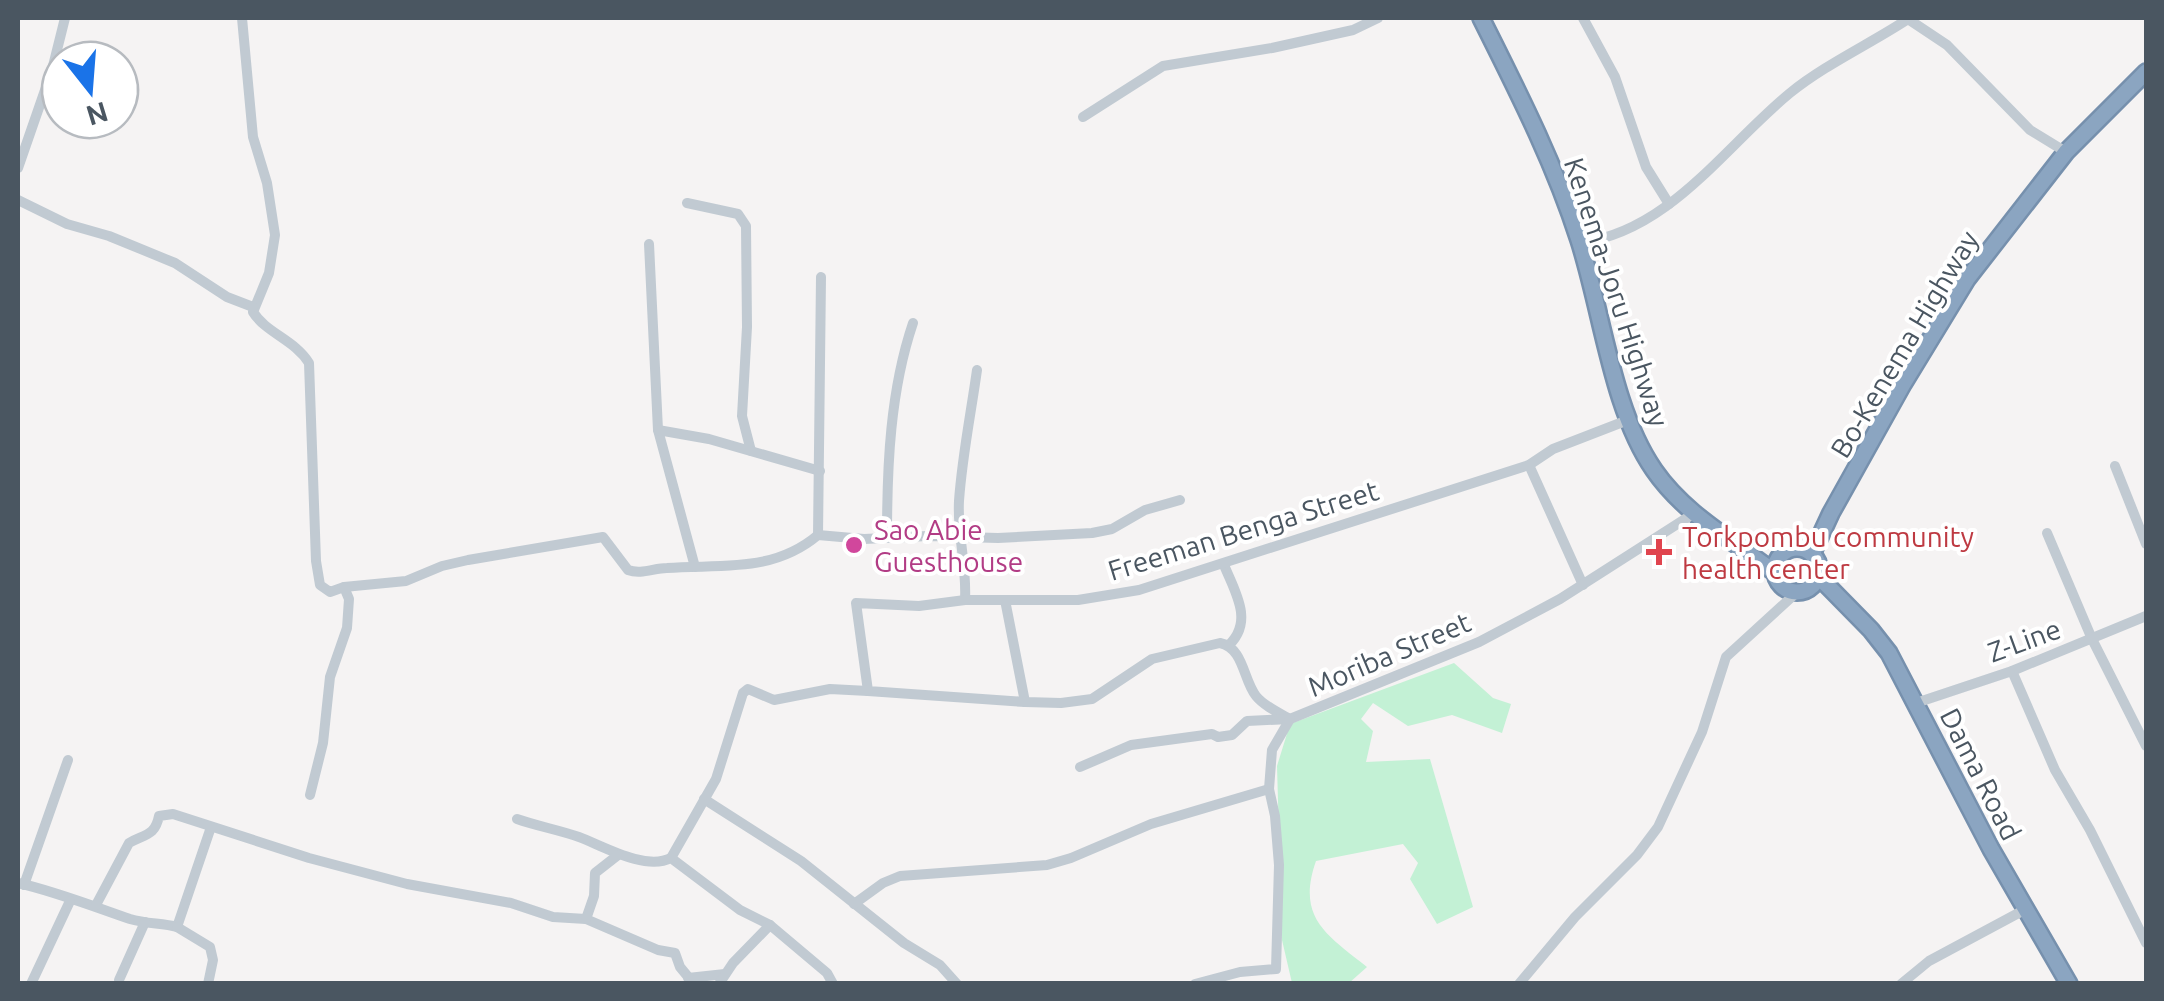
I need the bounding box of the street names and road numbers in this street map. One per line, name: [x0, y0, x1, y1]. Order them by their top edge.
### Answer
street label: Kenema-Joru Highway: [1559, 154, 1675, 430]
street label: Bo-Kenema Highway: [1824, 225, 1984, 463]
street label: Freeman Benga Street: [1104, 474, 1382, 586]
street label: Moriba Street: [1303, 606, 1475, 702]
street label: Z-Line: [1983, 613, 2065, 667]
street label: Dama Road: [1935, 703, 2027, 845]

